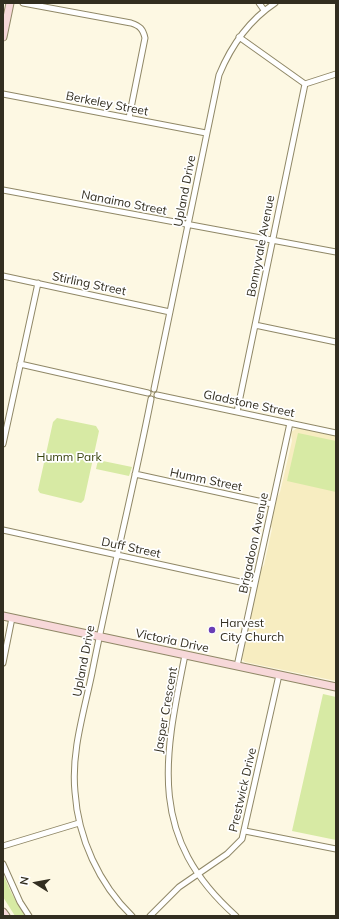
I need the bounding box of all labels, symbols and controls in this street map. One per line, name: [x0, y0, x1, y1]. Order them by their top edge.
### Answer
street label: Berkeley Street: [65, 89, 149, 119]
street label: Upland Drive: [171, 154, 199, 228]
street label: Nanaimo Street: [80, 188, 168, 218]
street label: Bonnyvale Avenue: [244, 194, 278, 298]
street label: Stirling Street: [51, 269, 127, 299]
street label: Gladstone Street: [202, 387, 296, 421]
park label: Humm Park: [36, 450, 102, 464]
street label: Humm Street: [169, 465, 243, 495]
street label: Brigadoon Avenue: [236, 491, 272, 595]
street label: Duff Street: [100, 535, 162, 561]
place label: Harvest City Church: [220, 616, 284, 644]
street label: Upland Drive: [70, 624, 98, 698]
marker: Harvest City Church: [207, 625, 217, 635]
street label: Victoria Drive: [134, 626, 210, 656]
street label: Jasper Crescent: [151, 666, 181, 754]
street label: Prestwick Drive: [226, 746, 260, 834]
north arrow: [16, 863, 56, 903]
text: N: [17, 875, 32, 886]

